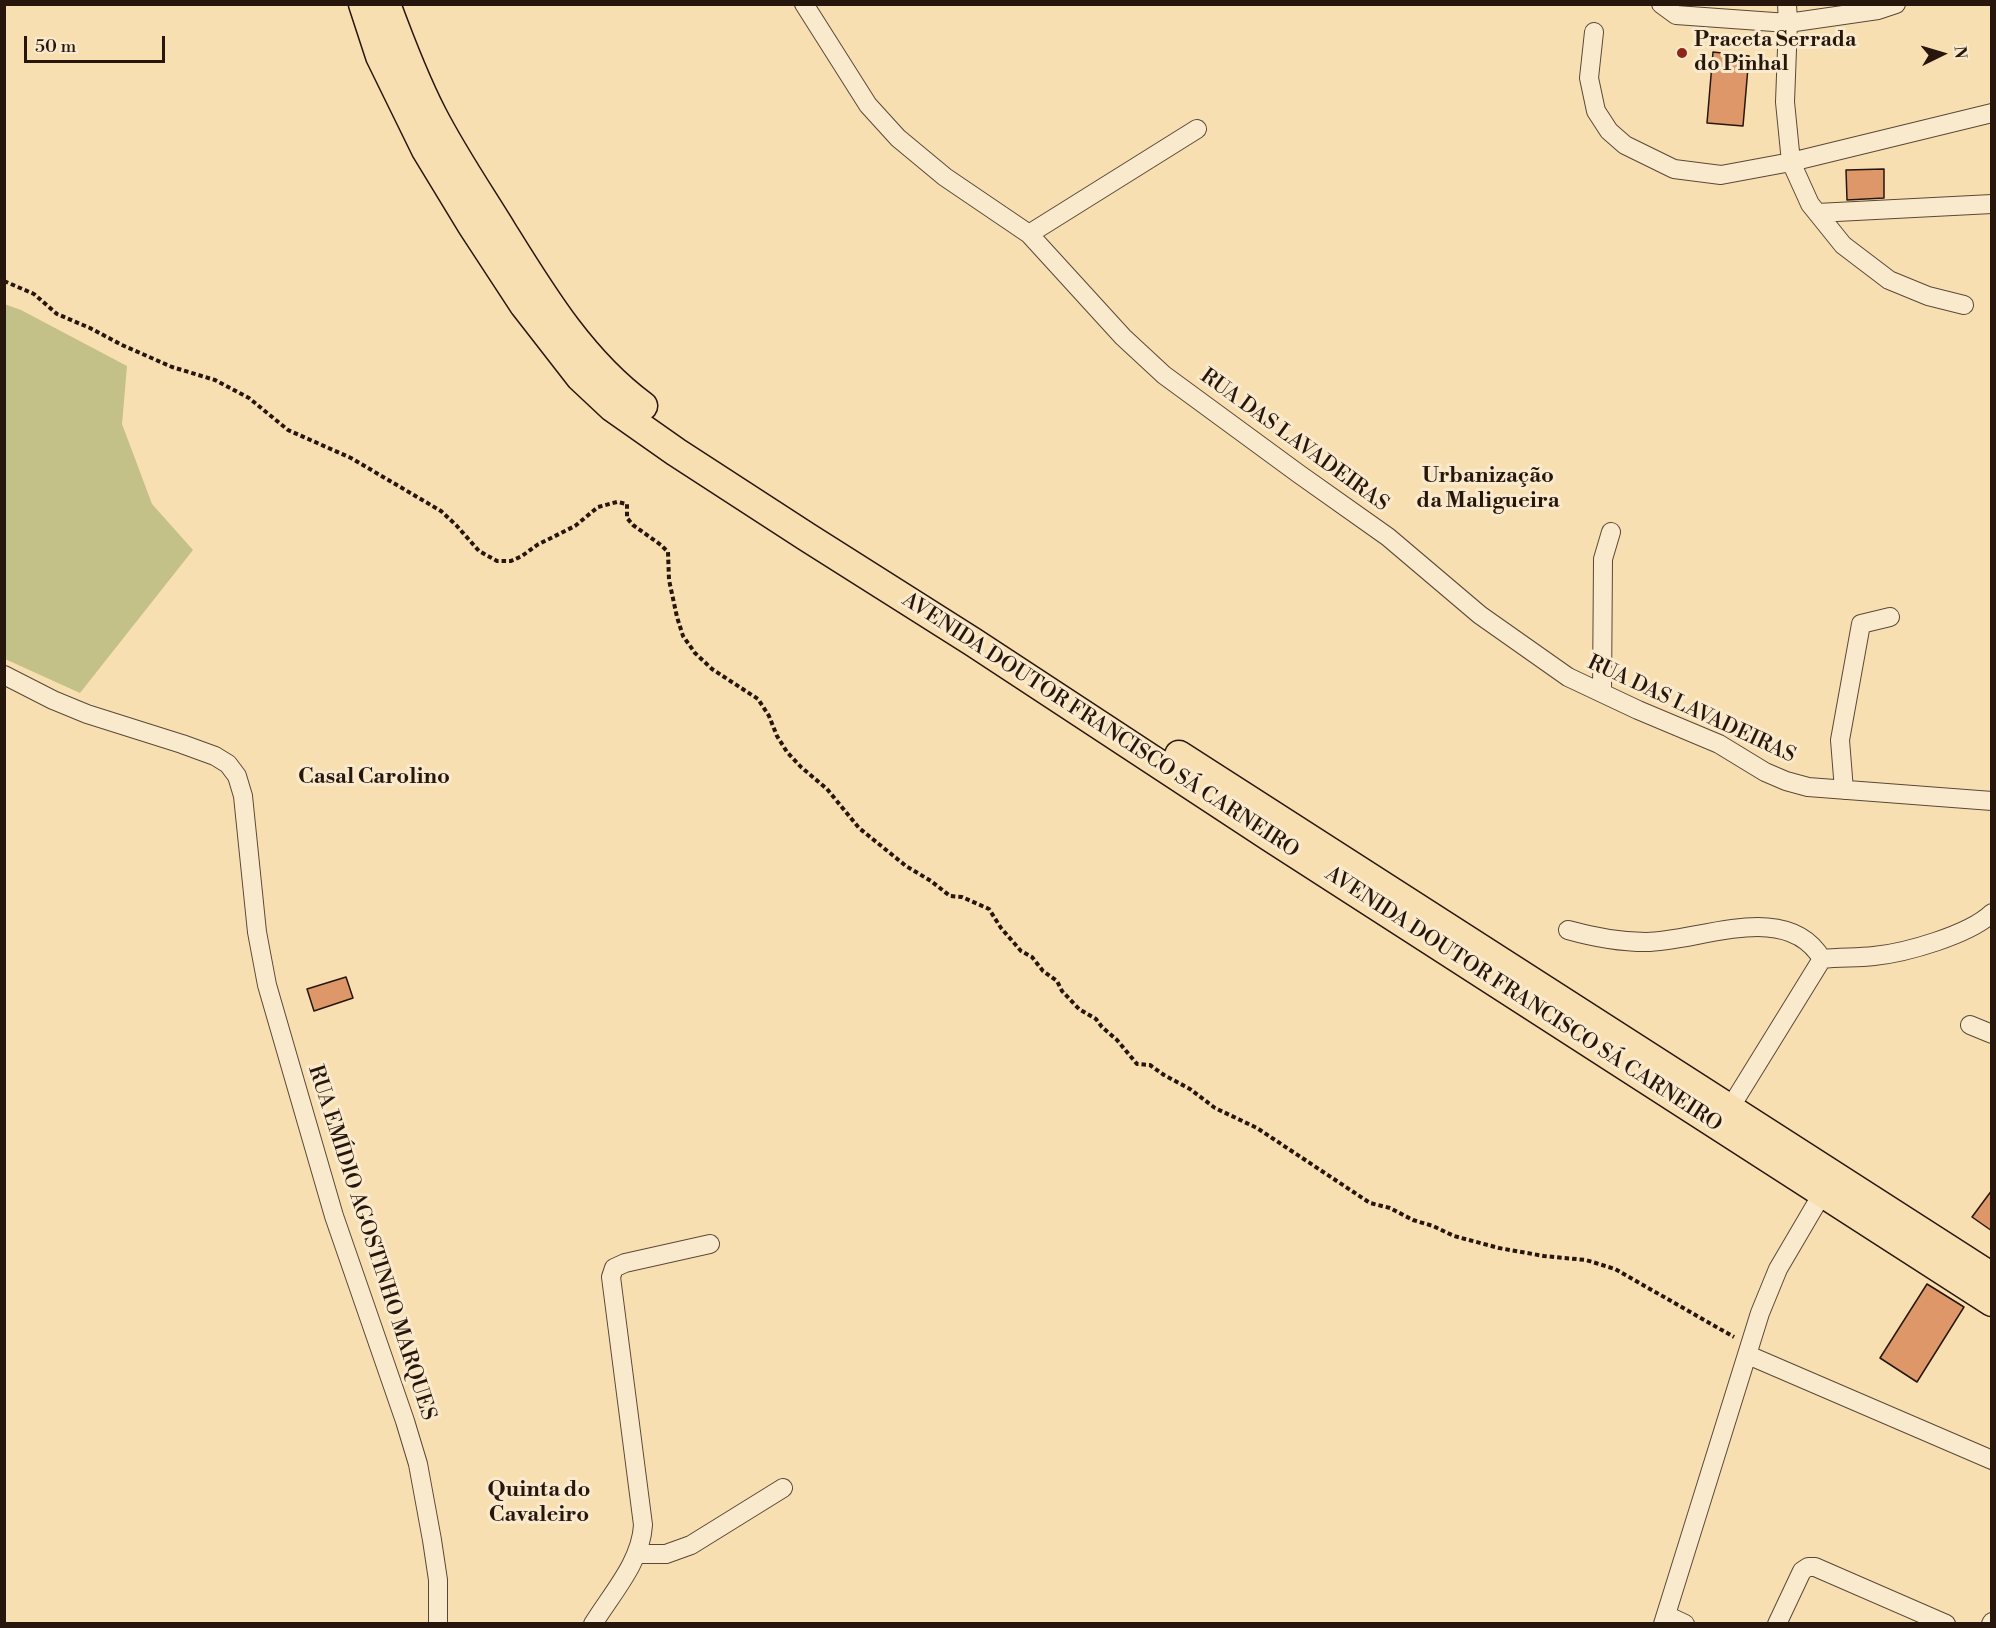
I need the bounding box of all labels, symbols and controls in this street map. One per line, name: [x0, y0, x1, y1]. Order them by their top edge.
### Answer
scale bar: [27, 24, 168, 62]
north arrow: [1912, 24, 1972, 84]
place label: Praceta Serrada do Pinhal: [1694, 28, 1856, 78]
text: 50 m: [35, 35, 76, 58]
text: N: [1949, 45, 1970, 60]
marker: Praceta Serrada do Pinhal: [1675, 46, 1689, 60]
street label: RUA DAS LAVADEIRAS: [1195, 364, 1393, 518]
district label: Urbanização da Maligueira: [1416, 464, 1560, 516]
street label: AVENIDA DOUTOR FRANCISCO SÁ CARNEIRO: [897, 588, 1303, 864]
street label: RUA DAS LAVADEIRAS: [1583, 651, 1799, 769]
district label: Casal Carolino: [298, 765, 450, 791]
street label: AVENIDA DOUTOR FRANCISCO SÁ CARNEIRO: [1320, 862, 1726, 1138]
street label: RUA EMÍDIO AGOSTINHO MARQUES: [302, 1062, 440, 1424]
district label: Quinta do Cavaleiro: [488, 1478, 590, 1530]

